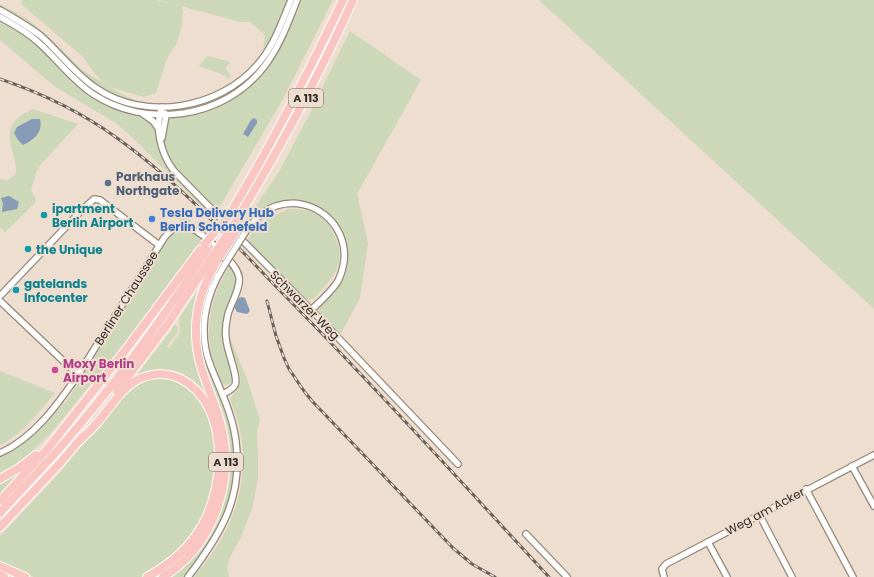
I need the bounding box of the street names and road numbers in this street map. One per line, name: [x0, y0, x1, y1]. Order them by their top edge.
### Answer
road number: A 113: [289, 89, 323, 107]
street label: Berliner Chaussee: [90, 248, 162, 348]
street label: Schwarzer Weg: [266, 266, 344, 344]
road number: A 113: [209, 453, 243, 471]
street label: Weg am Acker: [722, 483, 808, 539]

